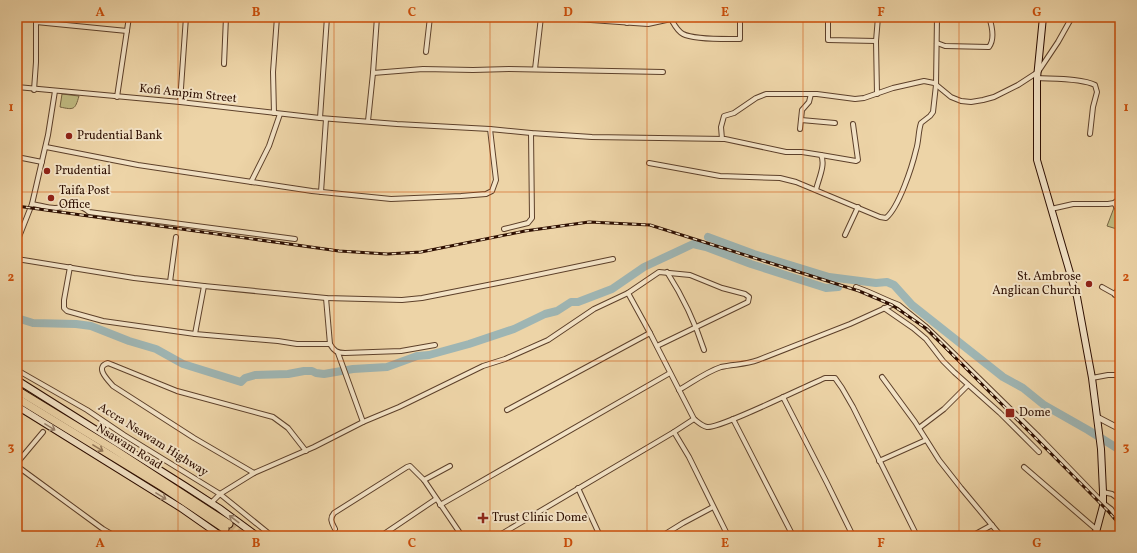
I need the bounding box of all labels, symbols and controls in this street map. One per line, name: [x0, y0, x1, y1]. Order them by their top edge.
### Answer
text: A: [95, 4, 105, 22]
text: B: [252, 4, 261, 22]
text: C: [408, 4, 416, 22]
text: D: [563, 4, 573, 22]
text: E: [721, 4, 729, 22]
text: F: [877, 4, 885, 22]
text: G: [1032, 4, 1042, 22]
street label: Kofi Ampim Street: [138, 81, 238, 107]
text: 1: [8, 99, 14, 117]
text: 1: [1123, 99, 1129, 117]
place label: Prudential Bank: [77, 128, 163, 144]
marker: Prudential Bank: [64, 131, 74, 141]
place label: Prudential: [55, 163, 111, 179]
marker: Prudential: [42, 166, 52, 176]
place label: Taifa Post Office: [59, 183, 110, 213]
marker: Taifa Post Office: [46, 193, 56, 203]
text: 2: [8, 269, 15, 287]
place label: St. Ambrose Anglican Church: [992, 269, 1081, 299]
text: 2: [1123, 269, 1130, 287]
marker: St. Ambrose Anglican Church: [1084, 279, 1094, 289]
street label: Accra Nsawam Highway: [95, 400, 212, 481]
place label: Dome: [1019, 405, 1051, 421]
marker: Dome: [1004, 407, 1016, 419]
street label: Nsawam Road: [93, 420, 165, 474]
one-way arrow: [44, 423, 55, 431]
text: 3: [8, 439, 15, 457]
text: 3: [1123, 439, 1130, 457]
one-way arrow: [92, 444, 104, 452]
one-way arrow: [155, 492, 167, 500]
place label: Trust Clinic Dome: [492, 510, 587, 526]
marker: Trust Clinic Dome: [477, 512, 489, 524]
one-way arrow: [229, 515, 240, 523]
text: A: [95, 535, 105, 553]
text: B: [252, 535, 261, 553]
text: C: [408, 535, 416, 553]
text: D: [563, 535, 573, 553]
text: E: [721, 535, 729, 553]
text: F: [877, 535, 885, 553]
text: G: [1032, 535, 1042, 553]

